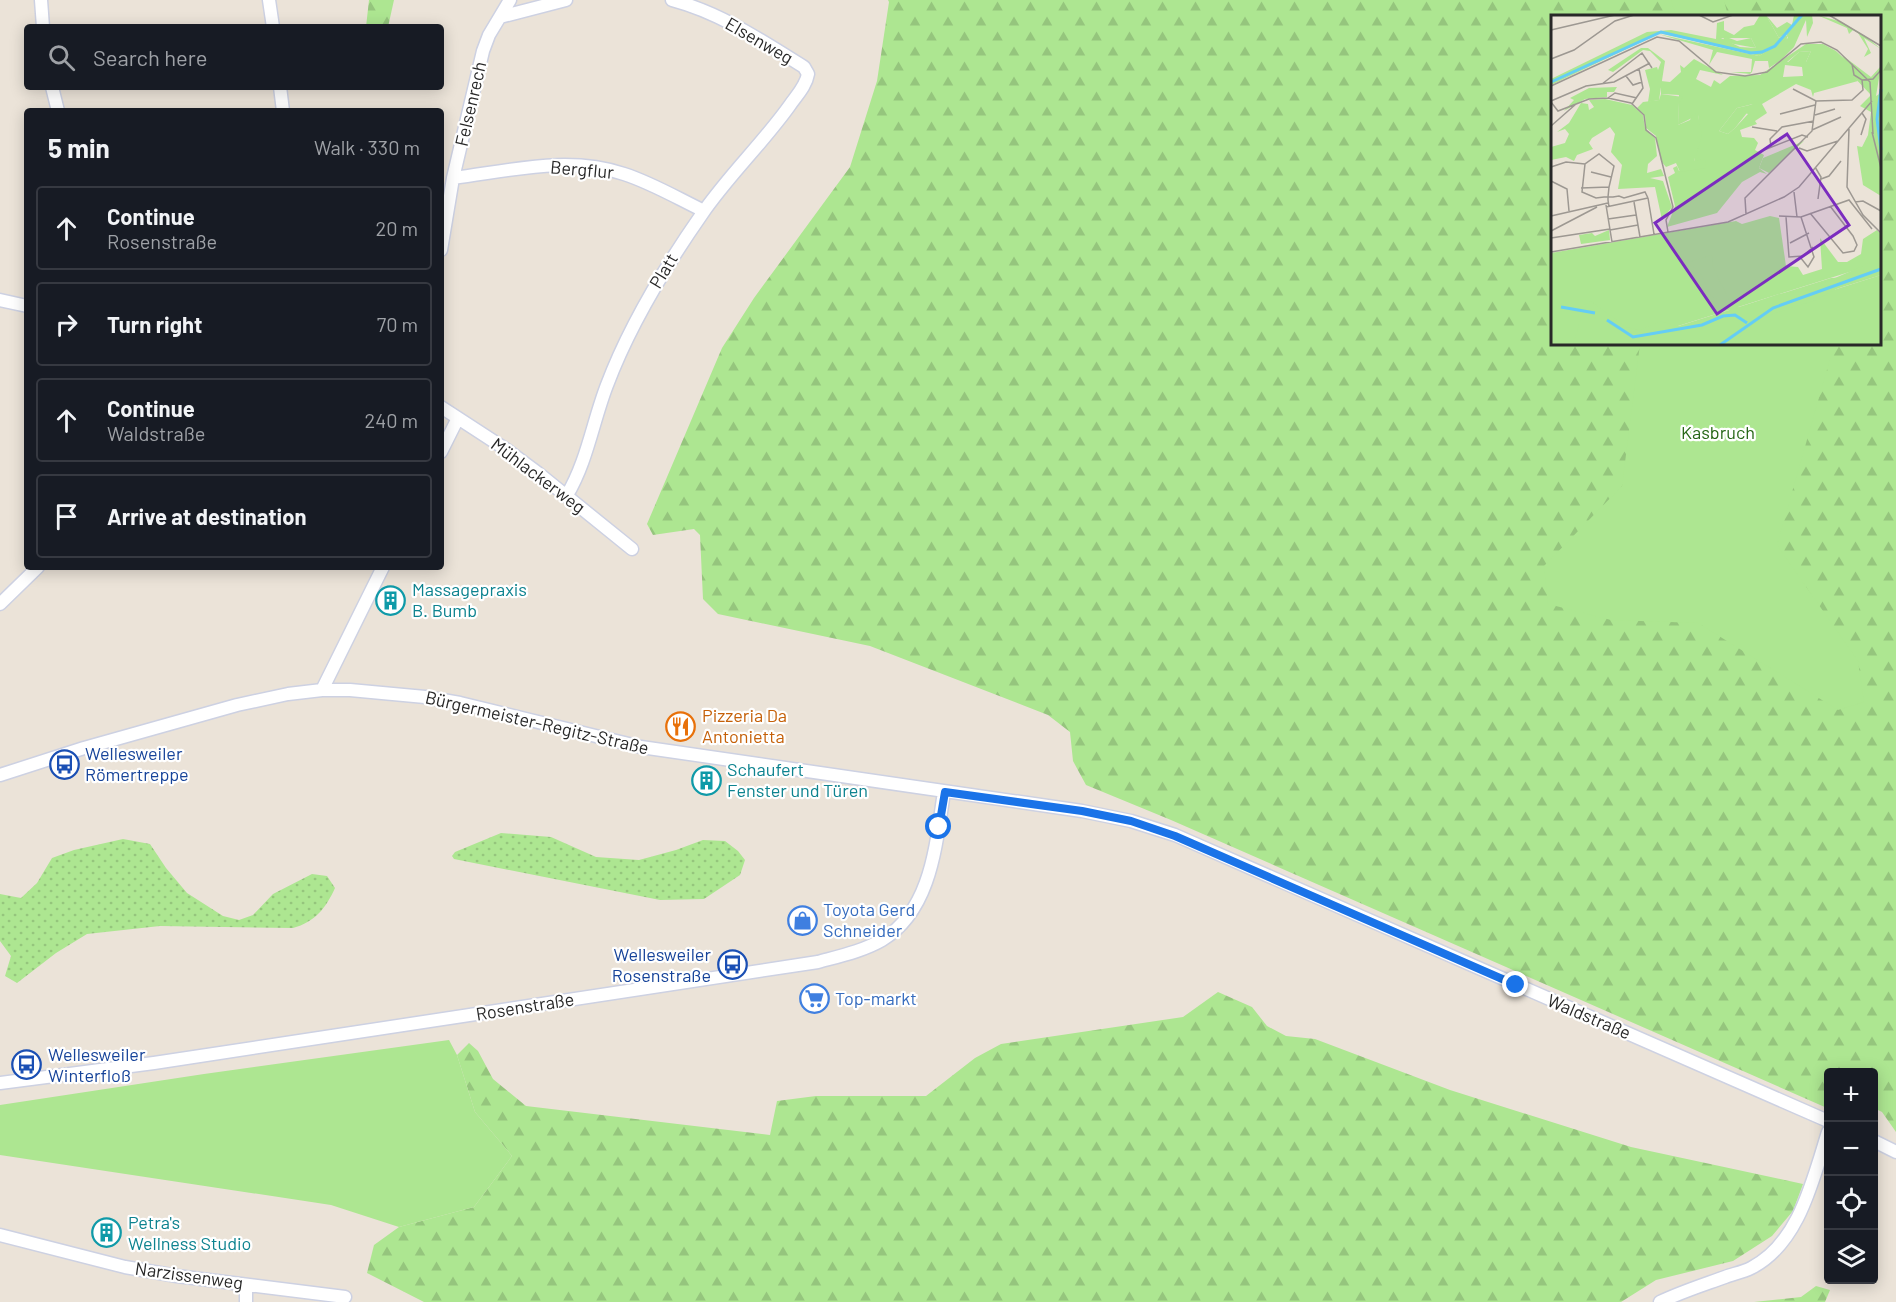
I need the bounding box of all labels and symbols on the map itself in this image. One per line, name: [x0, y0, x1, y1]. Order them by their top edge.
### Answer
street label: Elsenweg: [722, 12, 797, 68]
inset map: [1551, 15, 1881, 345]
street label: Felsenrech: [450, 59, 490, 148]
street label: Bergflur: [549, 155, 615, 183]
street label: Platt: [644, 249, 682, 292]
park label: Kasbruch: [1681, 421, 1755, 443]
street label: Mühlackerweg: [487, 433, 590, 518]
place label: Massagepraxis B. Bumb: [412, 578, 527, 621]
building icon: Massagepraxis B. Bumb: [375, 584, 407, 616]
street label: Bürgermeister-Regitz-Straße: [423, 686, 651, 758]
place label: Pizzeria Da Antonietta: [702, 704, 787, 747]
restaurant icon: Pizzeria Da Antonietta: [665, 710, 697, 742]
place label: Wellesweiler Römertreppe: [85, 742, 189, 785]
bus stop icon: Wellesweiler Römertreppe: [48, 748, 80, 780]
place label: Schaufert Fenster und Türen: [727, 758, 868, 801]
building icon: Schaufert Fenster und Türen: [690, 764, 722, 796]
route start: [925, 813, 951, 839]
place label: Toyota Gerd Schneider: [823, 898, 915, 941]
shop icon: Toyota Gerd Schneider: [786, 904, 818, 936]
place label: Wellesweiler Rosenstraße: [612, 943, 711, 986]
bus stop icon: Wellesweiler Rosenstraße: [716, 949, 748, 981]
route end: [1502, 971, 1528, 997]
supermarket icon: Top-markt: [798, 983, 830, 1015]
street label: Rosenstraße: [474, 987, 576, 1025]
place label: Top-markt: [835, 987, 917, 1009]
street label: Waldstraße: [1544, 989, 1634, 1044]
place label: Wellesweiler Winterfloß: [48, 1043, 146, 1086]
bus stop icon: Wellesweiler Winterfloß: [11, 1049, 43, 1081]
place label: Petra's Wellness Studio: [128, 1211, 251, 1254]
building icon: Petra's Wellness Studio: [91, 1217, 123, 1249]
street label: Narzissenweg: [134, 1257, 244, 1293]

